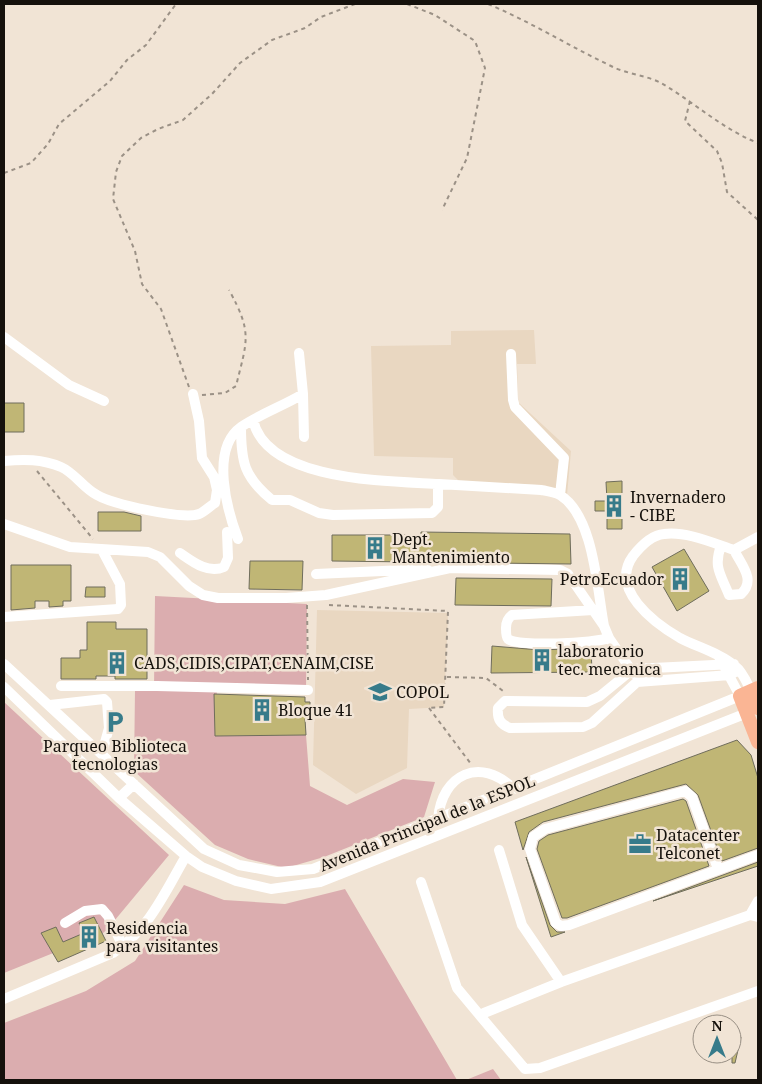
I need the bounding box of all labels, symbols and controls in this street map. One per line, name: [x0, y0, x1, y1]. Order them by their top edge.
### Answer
place label: Invernadero - CIBE: [630, 486, 726, 526]
building icon: Invernadero - CIBE: [601, 493, 627, 519]
place label: Dept. Mantenimiento: [392, 528, 510, 568]
building icon: Dept. Mantenimiento: [362, 535, 388, 561]
building icon: PetroEcuador: [667, 566, 693, 592]
place label: PetroEcuador: [560, 568, 664, 590]
place label: laboratorio tec. mecanica: [558, 640, 661, 680]
building icon: laboratorio tec. mecanica: [529, 647, 555, 673]
building icon: CADS,CIDIS,CIPAT,CENAIM,CISE: [104, 650, 130, 676]
place label: CADS,CIDIS,CIPAT,CENAIM,CISE: [134, 652, 374, 674]
school or university icon: COPOL: [367, 679, 393, 705]
place label: COPOL: [396, 681, 449, 703]
building icon: Bloque 41: [249, 697, 275, 723]
place label: Bloque 41: [278, 699, 353, 721]
parking icon: Parqueo Biblioteca tecnologias: [102, 709, 128, 735]
place label: Parqueo Biblioteca tecnologias: [43, 735, 187, 775]
street label: Avenida Principal de la ESPOL: [316, 770, 538, 876]
place label: Datacenter Telconet: [656, 824, 740, 864]
office icon: Datacenter Telconet: [627, 831, 653, 857]
place label: Residencia para visitantes: [106, 917, 218, 957]
building icon: Residencia para visitantes: [76, 924, 102, 950]
north arrow: [692, 1014, 742, 1064]
text: N: [711, 1016, 723, 1035]

